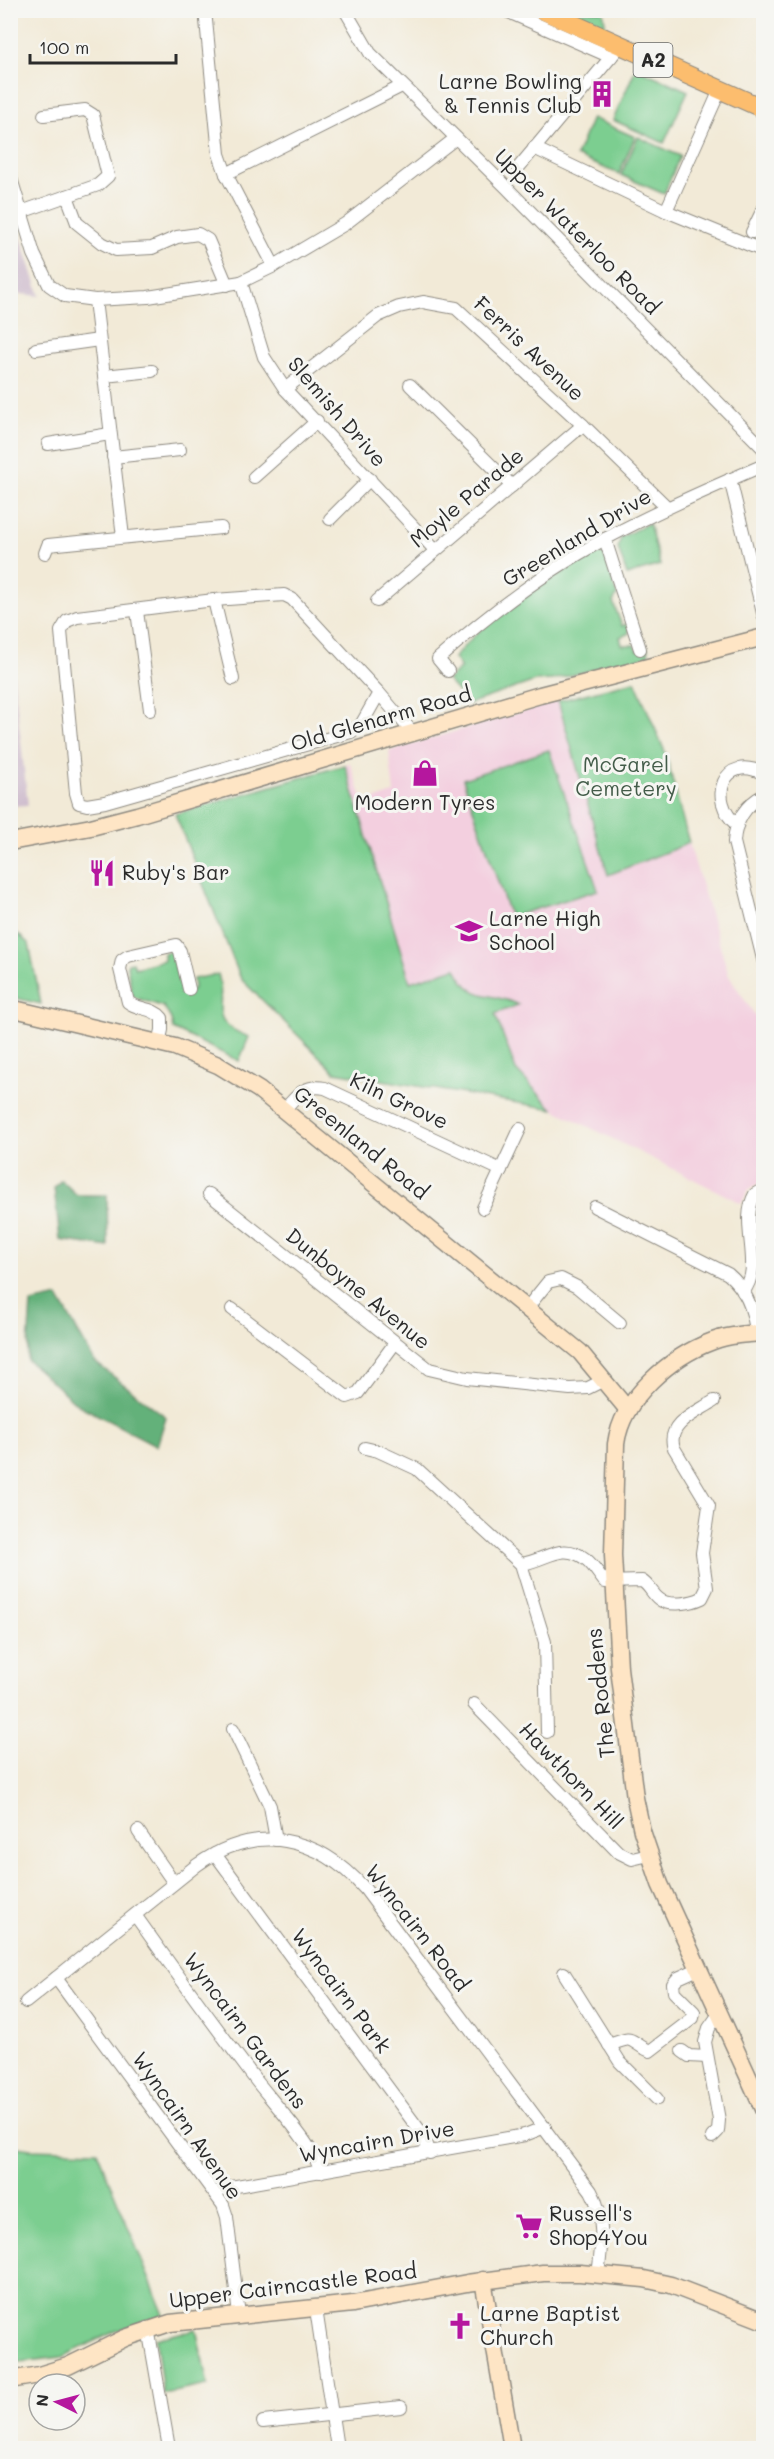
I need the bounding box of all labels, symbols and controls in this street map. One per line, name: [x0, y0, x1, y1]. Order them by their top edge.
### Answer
scale bar: [30, 27, 176, 65]
text: 100 m: [39, 35, 89, 59]
road number: A2: [634, 43, 672, 77]
place label: Larne Bowling & Tennis Club: [439, 67, 582, 118]
building icon: Larne Bowling & Tennis Club: [587, 79, 617, 109]
street label: Upper Waterloo Road: [489, 142, 667, 320]
street label: Ferris Avenue: [469, 290, 591, 406]
street label: Slemish Drive: [283, 350, 393, 472]
street label: Moyle Parade: [403, 441, 529, 553]
street label: Greenland Drive: [497, 482, 656, 592]
street label: Old Glenarm Road: [287, 679, 474, 756]
park label: McGarel Cemetery: [575, 750, 677, 801]
shop icon: Modern Tyres: [410, 758, 440, 788]
place label: Modern Tyres: [355, 788, 495, 815]
restaurant icon: Ruby's Bar: [87, 858, 117, 888]
place label: Ruby's Bar: [122, 858, 230, 885]
place label: Larne High School: [489, 904, 600, 955]
school or university icon: Larne High School: [454, 916, 484, 946]
street label: Kiln Grove: [346, 1065, 453, 1134]
street label: Greenland Road: [289, 1079, 435, 1205]
street label: Dunboyne Avenue: [281, 1221, 437, 1354]
street label: The Roddens: [579, 1627, 620, 1760]
street label: Hawthorn Hill: [514, 1716, 630, 1834]
street label: Wyncairn Road: [360, 1858, 476, 1996]
street label: Wyncairn Park: [286, 1922, 398, 2058]
street label: Wyncairn Gardens: [179, 1946, 314, 2114]
street label: Wyncairn Avenue: [127, 2046, 249, 2204]
street label: Wyncairn Drive: [297, 2114, 457, 2167]
place label: Russell's Shop4You: [549, 2199, 648, 2250]
supermarket icon: Russell's Shop4You: [514, 2211, 544, 2241]
street label: Upper Cairncastle Road: [168, 2256, 418, 2313]
place label: Larne Baptist Church: [480, 2299, 620, 2350]
church icon: Larne Baptist Church: [445, 2311, 475, 2341]
north arrow: [27, 2372, 87, 2432]
text: N: [31, 2393, 53, 2408]

